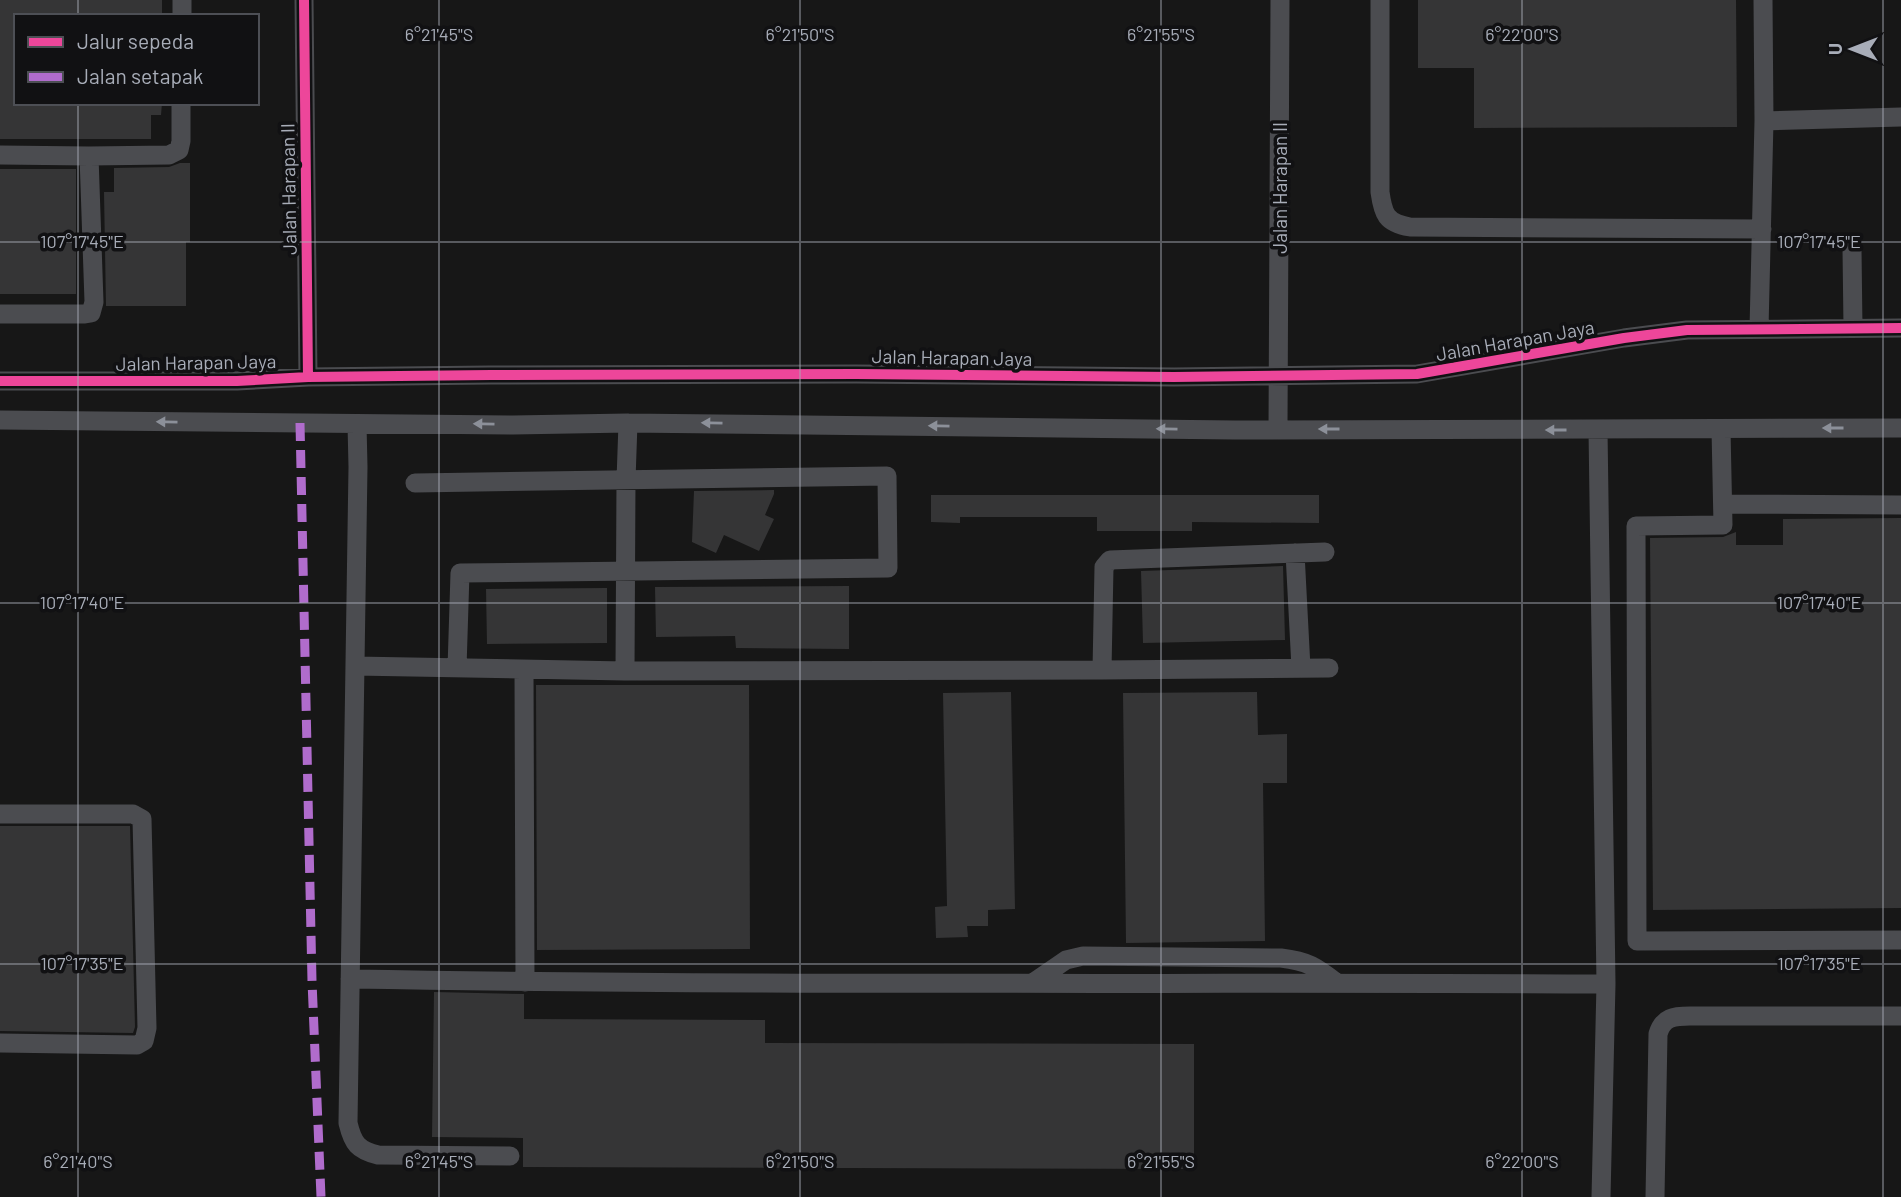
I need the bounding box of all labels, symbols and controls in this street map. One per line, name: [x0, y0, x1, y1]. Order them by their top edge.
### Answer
legend: [14, 14, 259, 105]
north arrow: [1817, 14, 1887, 84]
text: 6°21'45"S: [405, 23, 473, 45]
text: 6°21'50"S: [766, 23, 834, 45]
text: 6°21'55"S: [1127, 23, 1195, 45]
text: 6°22'00"S: [1485, 23, 1559, 45]
text: Jalur sepeda: [77, 28, 194, 53]
text: U: [1823, 43, 1846, 55]
text: Jalan setapak: [77, 63, 203, 88]
street label: Jalan Harapan II: [1268, 122, 1291, 254]
street label: Jalan Harapan II: [275, 123, 301, 255]
text: 107°17'45"E: [40, 230, 124, 252]
text: 107°17'45"E: [1777, 230, 1861, 252]
street label: Jalan Harapan Jaya: [1434, 315, 1596, 365]
street label: Jalan Harapan Jaya: [872, 344, 1032, 370]
street label: Jalan Harapan Jaya: [116, 349, 276, 375]
one-way arrow: [156, 416, 178, 428]
one-way arrow: [701, 418, 723, 429]
one-way arrow: [473, 419, 495, 430]
one-way arrow: [928, 420, 950, 432]
one-way arrow: [1822, 422, 1844, 434]
one-way arrow: [1156, 423, 1178, 435]
one-way arrow: [1318, 423, 1340, 435]
one-way arrow: [1545, 424, 1567, 436]
text: 107°17'40"E: [40, 591, 124, 613]
text: 107°17'40"E: [1777, 591, 1861, 613]
text: 107°17'35"E: [40, 952, 124, 974]
text: 107°17'35"E: [1777, 952, 1861, 974]
text: 6°21'40"S: [43, 1150, 113, 1172]
text: 6°21'45"S: [405, 1150, 473, 1172]
text: 6°21'50"S: [766, 1150, 834, 1172]
text: 6°21'55"S: [1127, 1150, 1195, 1172]
text: 6°22'00"S: [1485, 1150, 1559, 1172]

